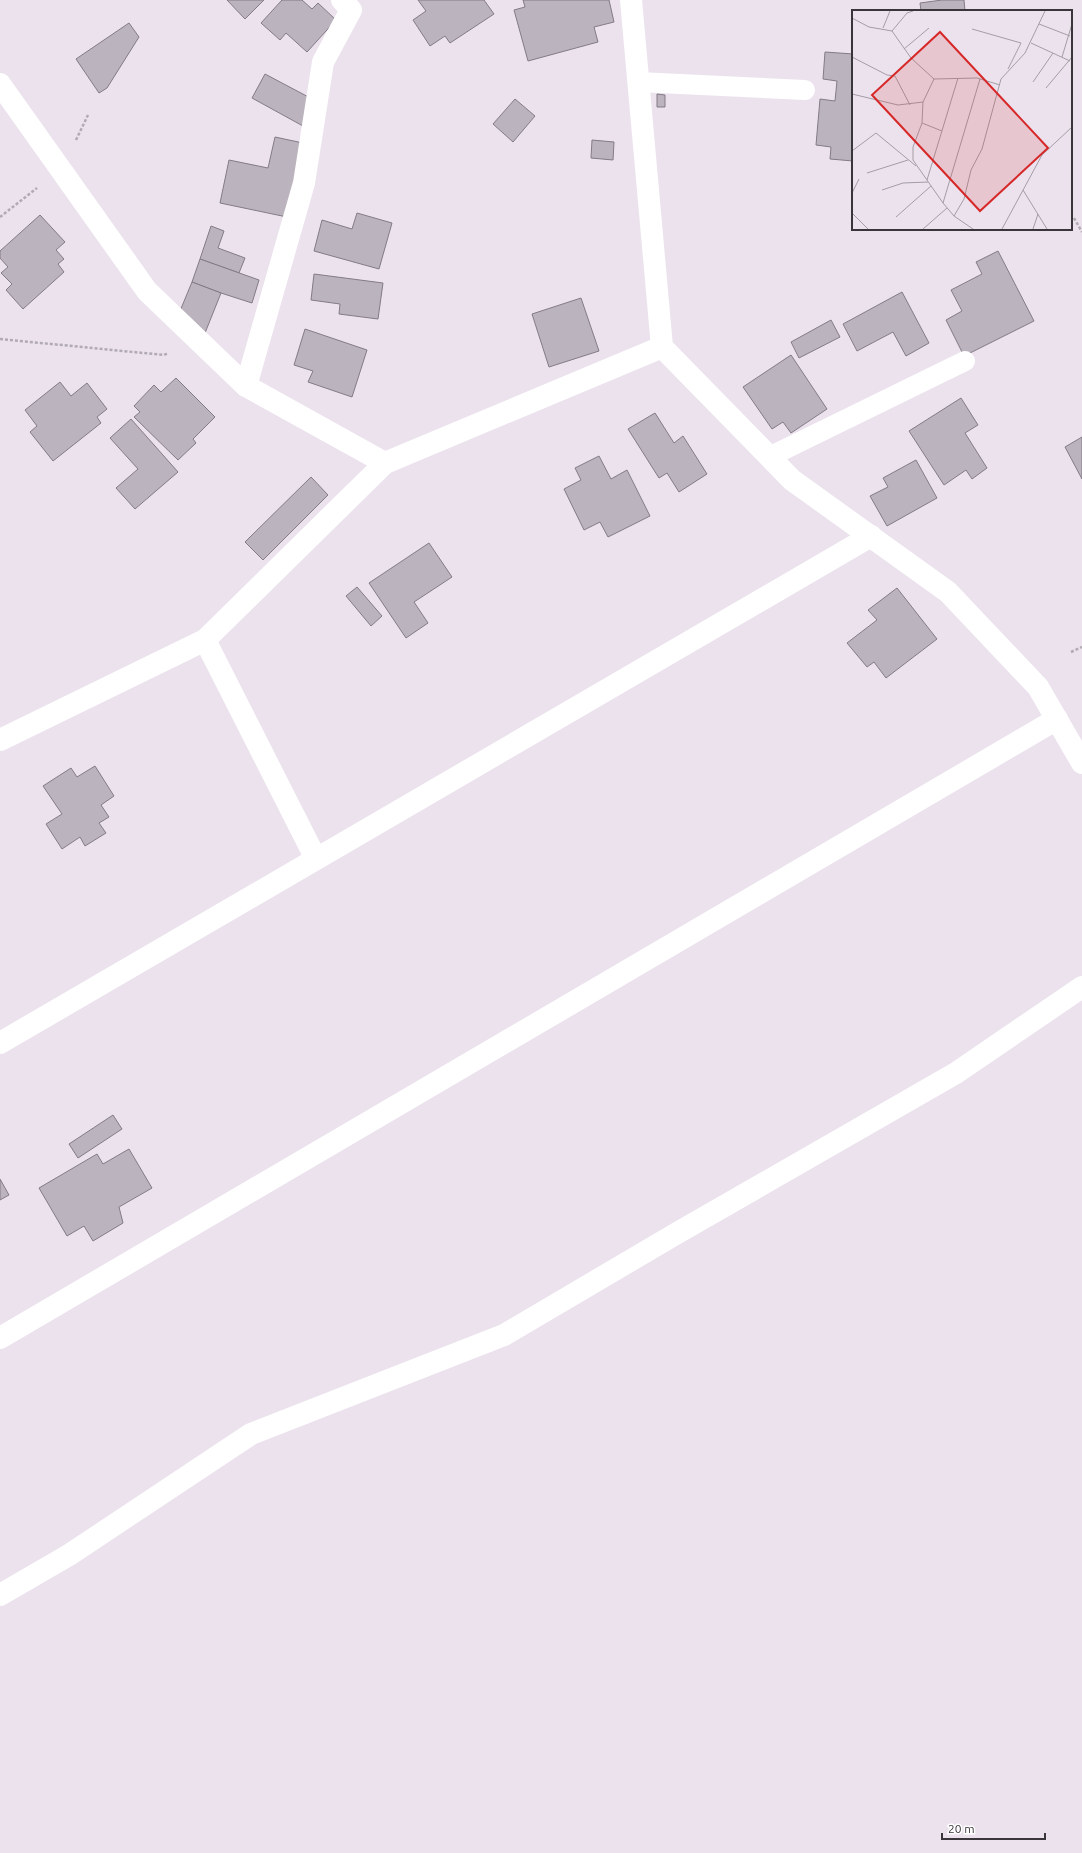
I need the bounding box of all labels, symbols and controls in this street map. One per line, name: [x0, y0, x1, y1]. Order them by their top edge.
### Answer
inset map: [852, 10, 1072, 230]
scale bar: [942, 1815, 1045, 1841]
text: 20 m: [948, 1822, 975, 1835]

